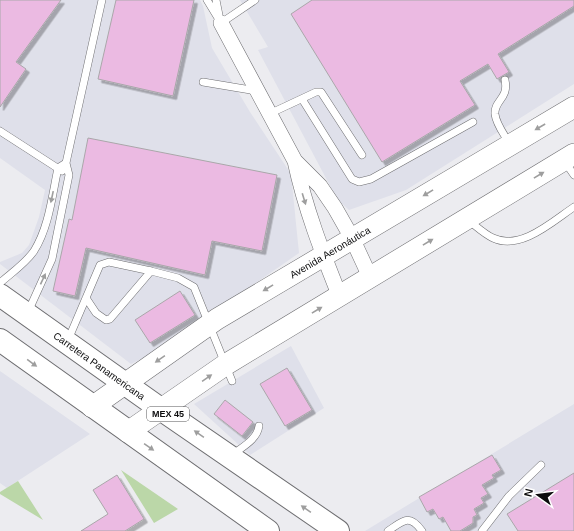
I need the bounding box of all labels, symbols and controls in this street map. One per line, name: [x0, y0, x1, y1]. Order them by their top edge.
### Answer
one-way arrow: [534, 123, 546, 130]
one-way arrow: [534, 171, 544, 179]
one-way arrow: [422, 189, 434, 196]
one-way arrow: [48, 191, 54, 203]
one-way arrow: [301, 193, 307, 205]
street label: Avenida Aeronáutica: [288, 224, 372, 280]
one-way arrow: [423, 238, 433, 246]
one-way arrow: [40, 273, 46, 284]
one-way arrow: [263, 284, 274, 291]
one-way arrow: [311, 307, 323, 314]
street label: Carretera Panamericana: [52, 329, 148, 402]
one-way arrow: [155, 355, 165, 363]
one-way arrow: [26, 359, 37, 367]
one-way arrow: [201, 374, 212, 382]
road number: MEX 45: [147, 407, 189, 421]
one-way arrow: [194, 430, 205, 438]
one-way arrow: [144, 443, 154, 451]
north arrow: [518, 475, 558, 515]
text: N: [522, 487, 535, 498]
one-way arrow: [301, 505, 311, 513]

